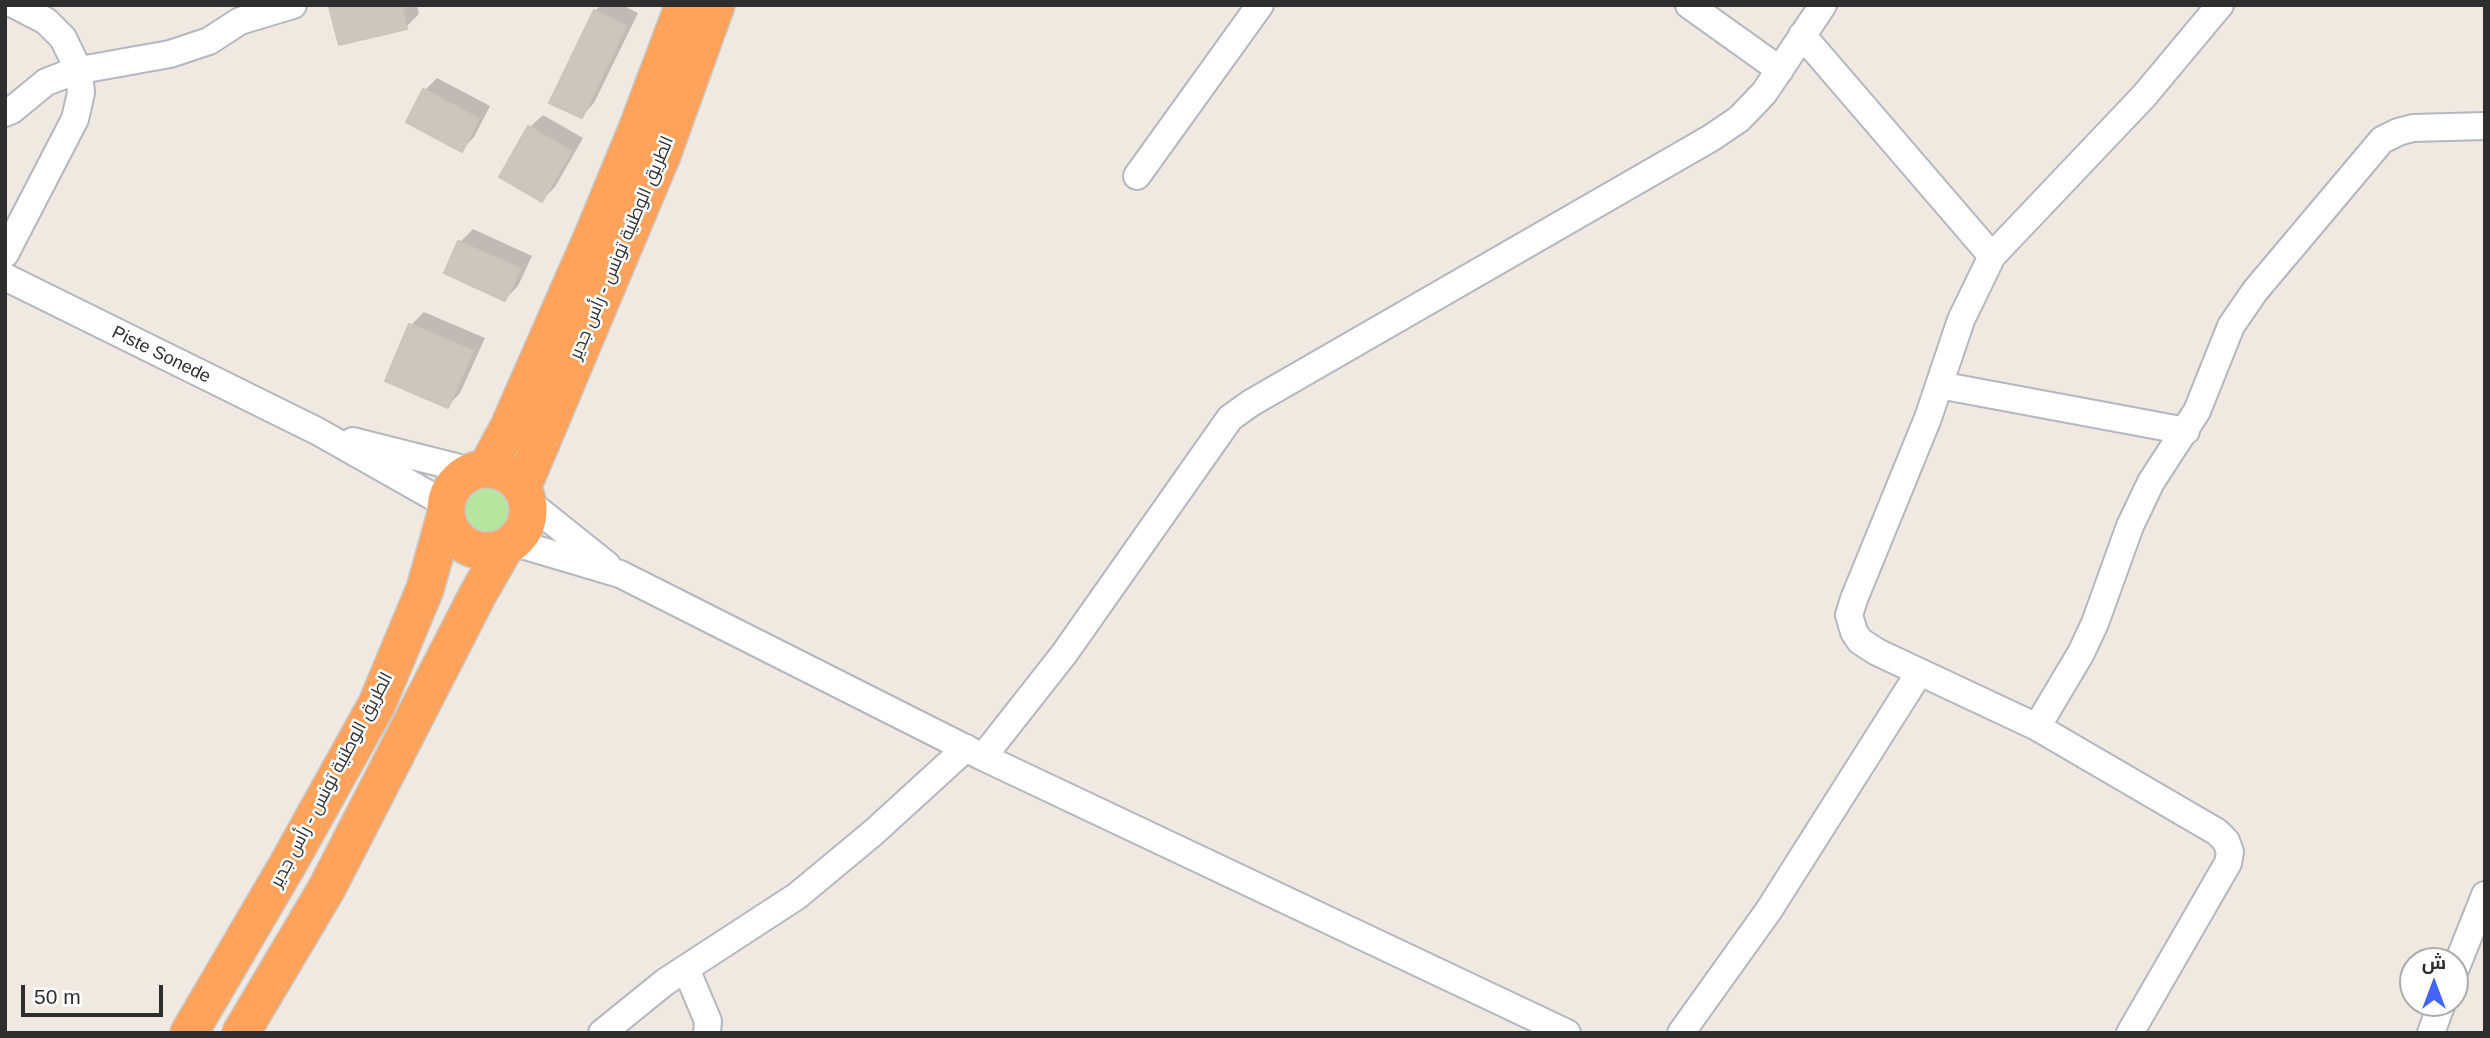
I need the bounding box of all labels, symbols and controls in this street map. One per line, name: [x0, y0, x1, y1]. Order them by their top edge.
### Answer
street label: الطريق الوطنية تونس - رأس جدير: [565, 133, 679, 363]
street label: Piste Sonede: [108, 322, 214, 388]
street label: الطريق الوطنية تونس - رأس جدير: [266, 669, 398, 891]
north arrow: [2399, 947, 2469, 1017]
text: ش: [2422, 952, 2446, 973]
scale bar: [24, 972, 166, 1016]
text: 50 m: [34, 985, 81, 1008]

